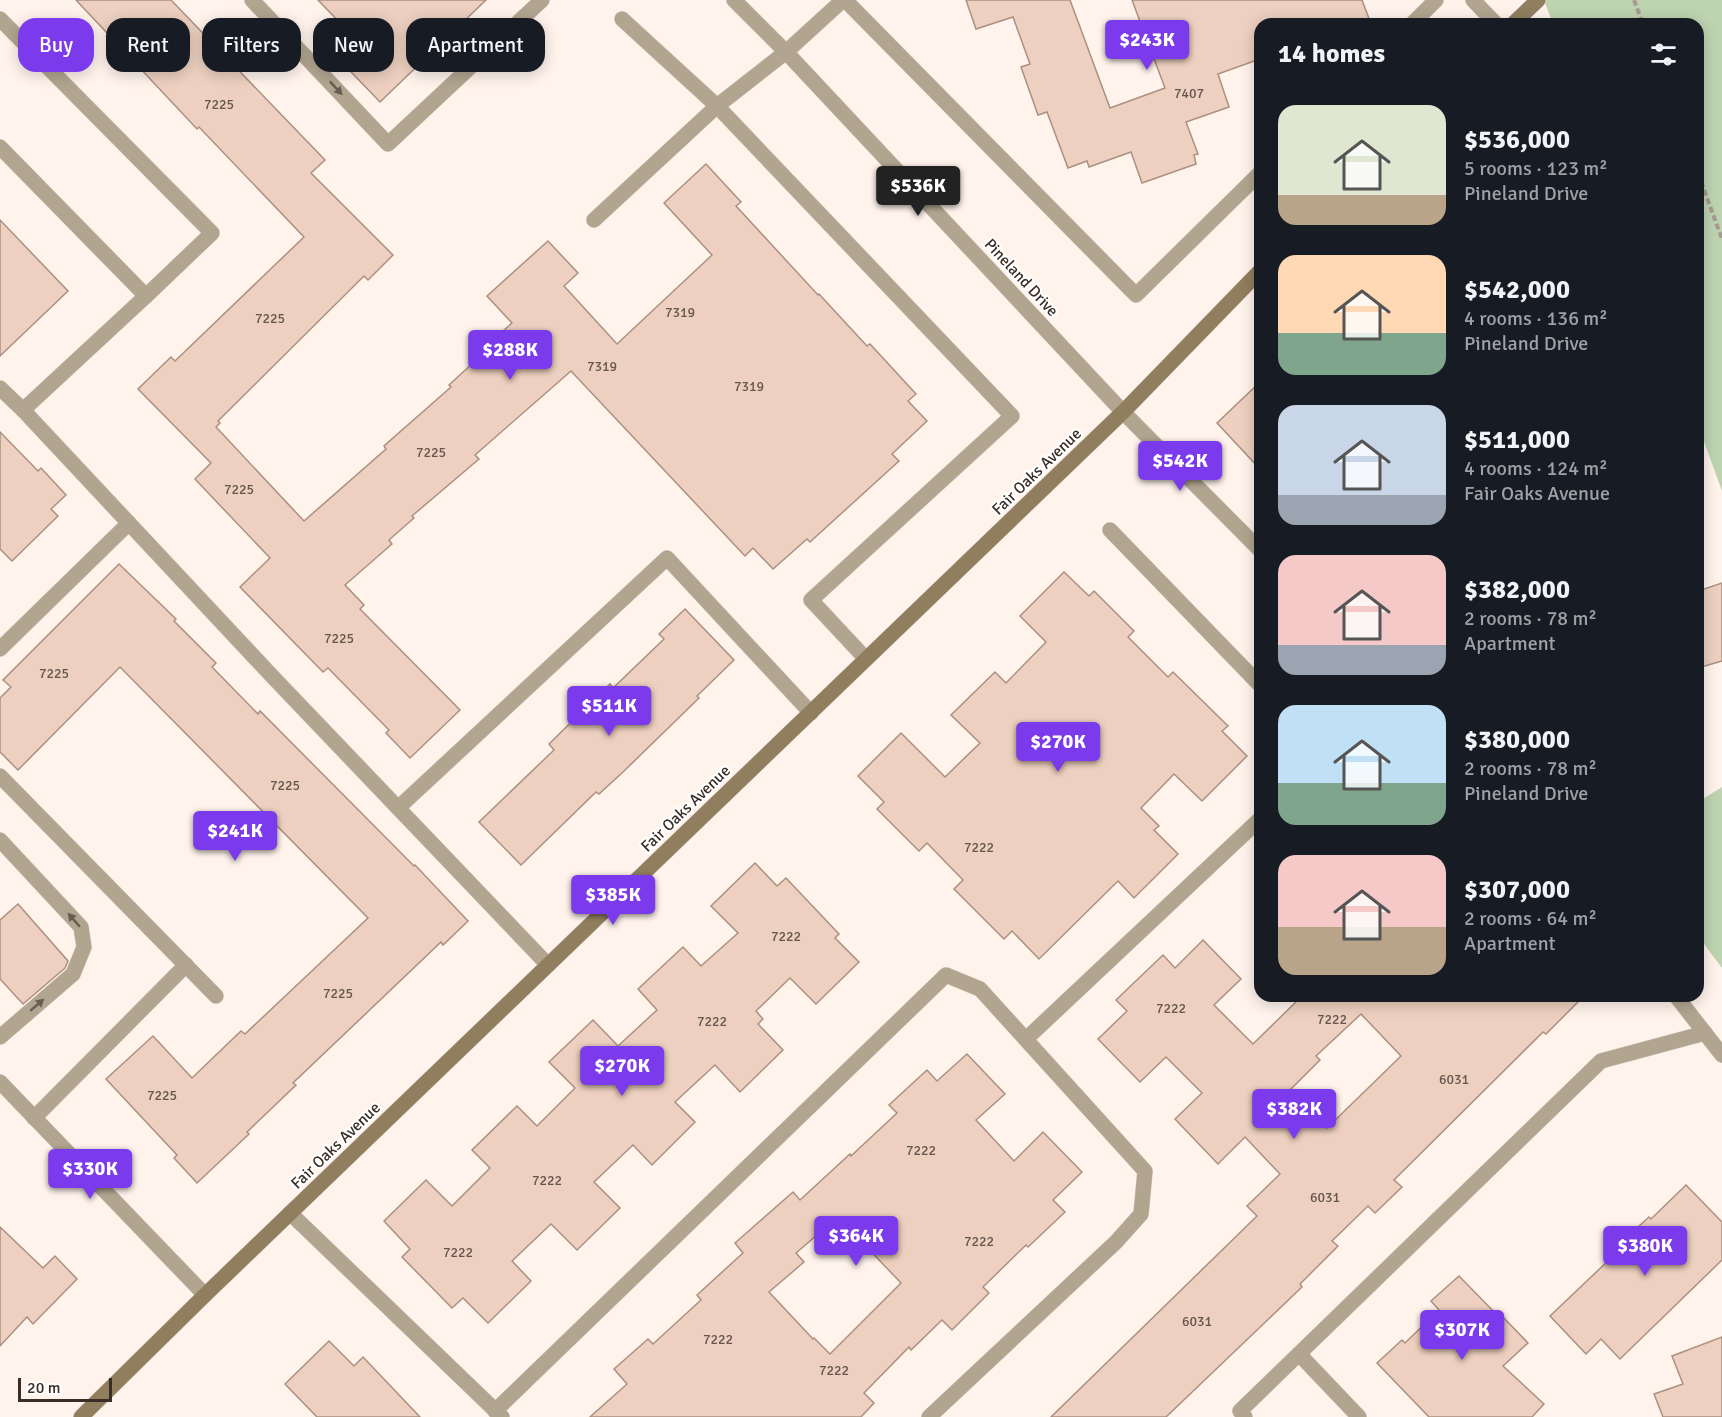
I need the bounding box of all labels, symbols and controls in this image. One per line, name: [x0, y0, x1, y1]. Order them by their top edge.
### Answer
chip: Buy: [18, 18, 94, 72]
chip: Rent: [106, 18, 190, 72]
chip: Filters: [202, 18, 301, 72]
chip: New: [313, 18, 394, 72]
chip: Apartment: [406, 18, 545, 72]
pin: $243K: [1105, 20, 1189, 71]
text: $243K: [1119, 27, 1175, 52]
text: 14 homes: [1278, 38, 1385, 70]
icon: filters: [1647, 38, 1680, 71]
one-way arrow: [328, 81, 342, 95]
house number: 7407: [1174, 85, 1204, 102]
house number: 7225: [204, 96, 234, 113]
text: $536,000: [1464, 124, 1570, 156]
icon: home: [1326, 129, 1398, 201]
text: 5 rooms · 123 m²: [1464, 156, 1608, 181]
pin: $536K: [876, 166, 960, 217]
text: $536K: [890, 173, 946, 198]
text: Pineland Drive: [1464, 181, 1588, 206]
street label: Pineland Drive: [980, 234, 1063, 321]
text: $542,000: [1464, 274, 1570, 306]
icon: home: [1326, 279, 1398, 351]
house number: 7319: [665, 304, 695, 321]
text: 4 rooms · 136 m²: [1464, 306, 1608, 331]
house number: 7225: [255, 310, 285, 327]
pin: $288K: [468, 330, 552, 381]
text: Pineland Drive: [1464, 331, 1588, 356]
text: $288K: [482, 337, 538, 362]
house number: 7319: [587, 358, 617, 375]
house number: 7319: [734, 378, 764, 395]
street label: Fair Oaks Avenue: [988, 424, 1086, 519]
text: $511,000: [1464, 424, 1570, 456]
icon: home: [1326, 429, 1398, 501]
pin: $542K: [1138, 441, 1222, 492]
house number: 7225: [416, 444, 446, 461]
text: $542K: [1152, 448, 1208, 473]
text: 4 rooms · 124 m²: [1464, 456, 1608, 481]
house number: 7225: [224, 481, 254, 498]
text: Fair Oaks Avenue: [1464, 481, 1610, 506]
text: $382,000: [1464, 574, 1570, 606]
icon: home: [1326, 579, 1398, 651]
text: 2 rooms · 78 m²: [1464, 606, 1597, 631]
house number: 7225: [324, 630, 354, 647]
text: Apartment: [1464, 631, 1556, 656]
house number: 7225: [39, 665, 69, 682]
pin: $511K: [567, 686, 651, 737]
text: $511K: [581, 693, 637, 718]
pin: $270K: [1016, 722, 1100, 773]
text: $380,000: [1464, 724, 1570, 756]
text: $270K: [1030, 729, 1086, 754]
icon: home: [1326, 729, 1398, 801]
text: 2 rooms · 78 m²: [1464, 756, 1597, 781]
street label: Fair Oaks Avenue: [637, 761, 735, 856]
house number: 7225: [270, 777, 300, 794]
text: Pineland Drive: [1464, 781, 1588, 806]
pin: $241K: [193, 811, 277, 862]
text: $241K: [207, 818, 263, 843]
house number: 7222: [964, 839, 994, 856]
text: $307,000: [1464, 874, 1570, 906]
pin: $385K: [571, 875, 655, 926]
icon: home: [1326, 879, 1398, 951]
text: $385K: [585, 882, 641, 907]
text: 2 rooms · 64 m²: [1464, 906, 1597, 931]
one-way arrow: [68, 913, 81, 928]
house number: 7222: [771, 928, 801, 945]
text: Apartment: [1464, 931, 1556, 956]
house number: 7225: [323, 985, 353, 1002]
one-way arrow: [29, 999, 44, 1012]
house number: 7222: [1156, 1000, 1186, 1017]
house number: 7222: [1317, 1011, 1347, 1028]
house number: 7222: [697, 1013, 727, 1030]
pin: $270K: [580, 1046, 664, 1097]
text: $270K: [594, 1053, 650, 1078]
house number: 6031: [1439, 1071, 1469, 1088]
house number: 7225: [147, 1087, 177, 1104]
pin: $382K: [1252, 1089, 1336, 1140]
text: $382K: [1266, 1096, 1322, 1121]
street label: Fair Oaks Avenue: [287, 1098, 385, 1193]
house number: 7222: [906, 1142, 936, 1159]
pin: $330K: [48, 1149, 132, 1200]
text: $330K: [62, 1156, 118, 1181]
house number: 7222: [532, 1172, 562, 1189]
house number: 6031: [1310, 1189, 1340, 1206]
pin: $364K: [814, 1216, 898, 1267]
text: $364K: [828, 1223, 884, 1248]
pin: $380K: [1603, 1226, 1687, 1277]
house number: 7222: [964, 1233, 994, 1250]
text: $380K: [1617, 1233, 1673, 1258]
house number: 7222: [443, 1244, 473, 1261]
pin: $307K: [1420, 1310, 1504, 1361]
house number: 6031: [1182, 1313, 1212, 1330]
text: $307K: [1434, 1317, 1490, 1342]
house number: 7222: [703, 1331, 733, 1348]
house number: 7222: [819, 1362, 849, 1379]
scale bar: [18, 1375, 112, 1402]
text: 20 m: [27, 1378, 61, 1398]

